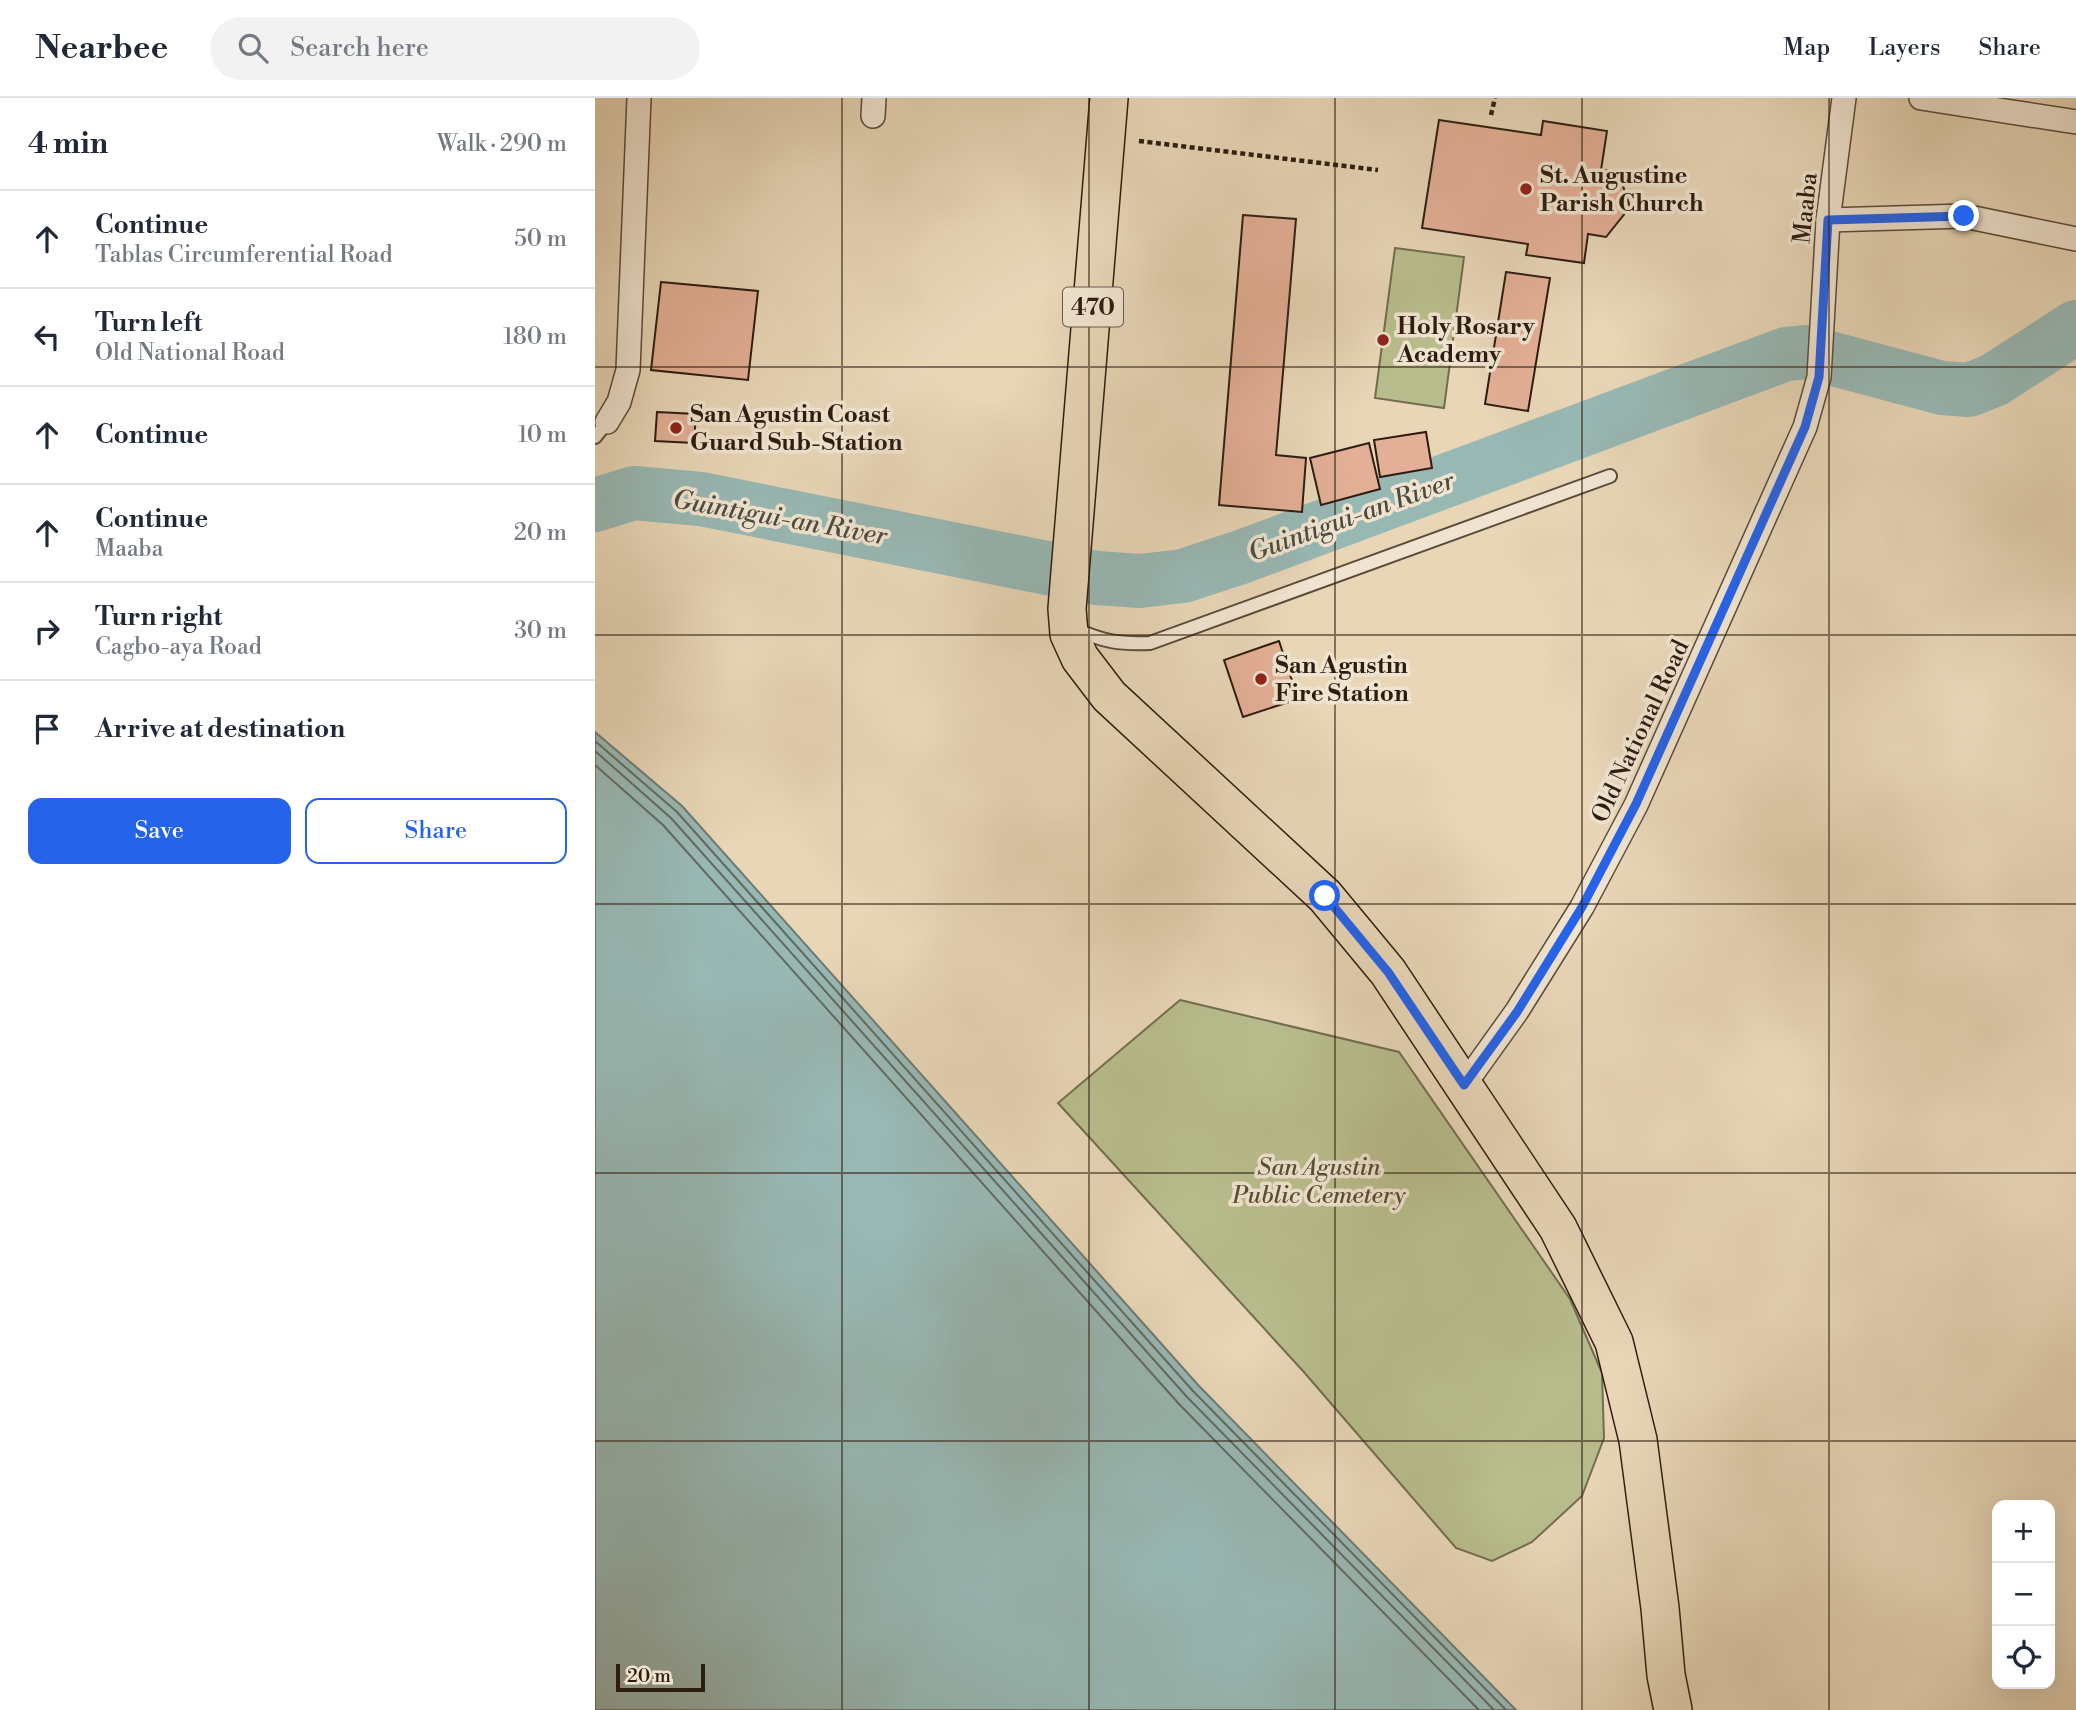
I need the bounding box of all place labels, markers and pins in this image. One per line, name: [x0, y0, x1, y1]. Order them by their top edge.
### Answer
place label: St. Augustine Parish Church: [1540, 161, 1704, 219]
marker: St. Augustine Parish Church: [1518, 181, 1534, 197]
place label: Holy Rosary Academy: [1396, 312, 1536, 370]
marker: Holy Rosary Academy: [1375, 332, 1391, 348]
place label: San Agustin Coast Guard Sub-Station: [690, 400, 903, 458]
marker: San Agustin Coast Guard Sub-Station: [668, 420, 684, 436]
place label: San Agustin Fire Station: [1275, 651, 1409, 709]
marker: San Agustin Fire Station: [1253, 671, 1269, 687]

